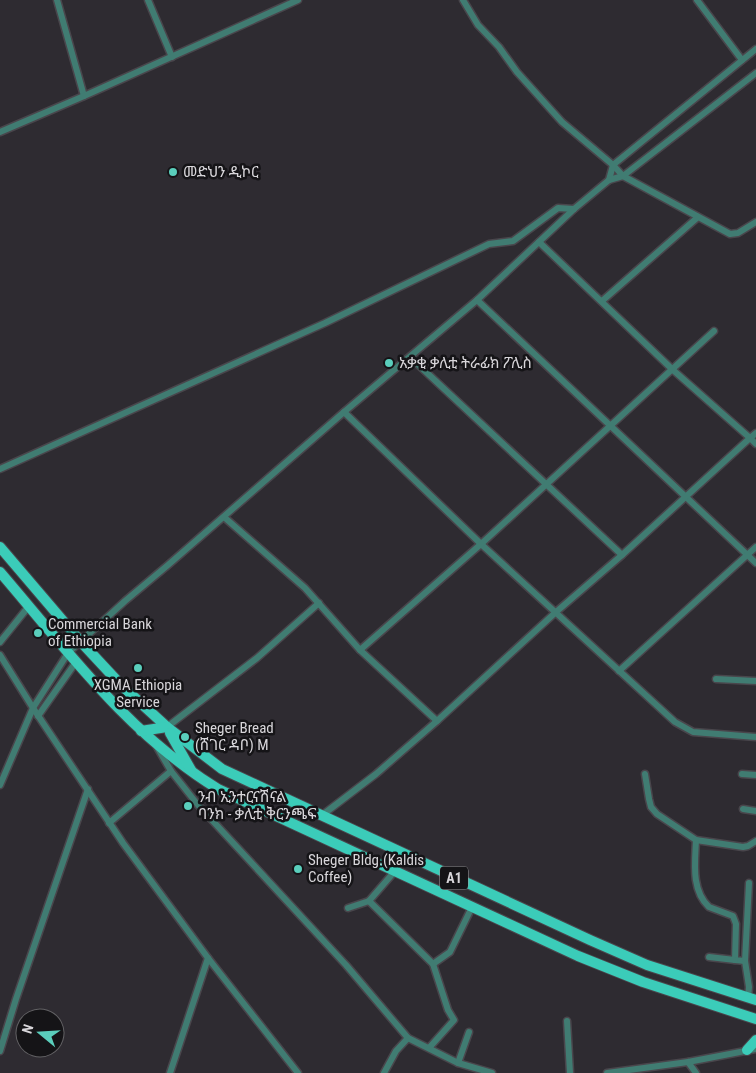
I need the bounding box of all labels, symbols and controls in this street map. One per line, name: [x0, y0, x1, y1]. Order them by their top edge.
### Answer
place label: መድህን ዲኮር: [183, 163, 259, 181]
marker: መድህን ዲኮር: [167, 166, 179, 178]
place label: አቃቂ ቃሊቲ ትራፊክ ፖሊስ: [399, 354, 532, 372]
marker: አቃቂ ቃሊቲ ትራፊክ ፖሊስ: [383, 357, 395, 369]
place label: Commercial Bank of Ethiopia: [48, 615, 152, 650]
marker: Commercial Bank of Ethiopia: [32, 627, 44, 639]
marker: XGMA Ethiopia Service: [132, 662, 144, 674]
place label: XGMA Ethiopia Service: [94, 676, 182, 711]
place label: Sheger Bread (ሸገር ዳቦ) M: [195, 719, 274, 754]
marker: Sheger Bread (ሸገር ዳቦ) M: [179, 731, 191, 743]
place label: ንብ ኢንተርናሽናል ባንክ - ቃሊቲ ቅርንጫፍ: [198, 788, 317, 823]
marker: ንብ ኢንተርናሽናል ባንክ - ቃሊቲ ቅርንጫፍ: [182, 800, 194, 812]
place label: Sheger Bldg.(Kaldis Coffee): [308, 851, 424, 886]
marker: Sheger Bldg.(Kaldis Coffee): [292, 863, 304, 875]
road number: A1: [440, 866, 468, 890]
north arrow: [15, 1008, 65, 1058]
text: N: [19, 1022, 37, 1036]

